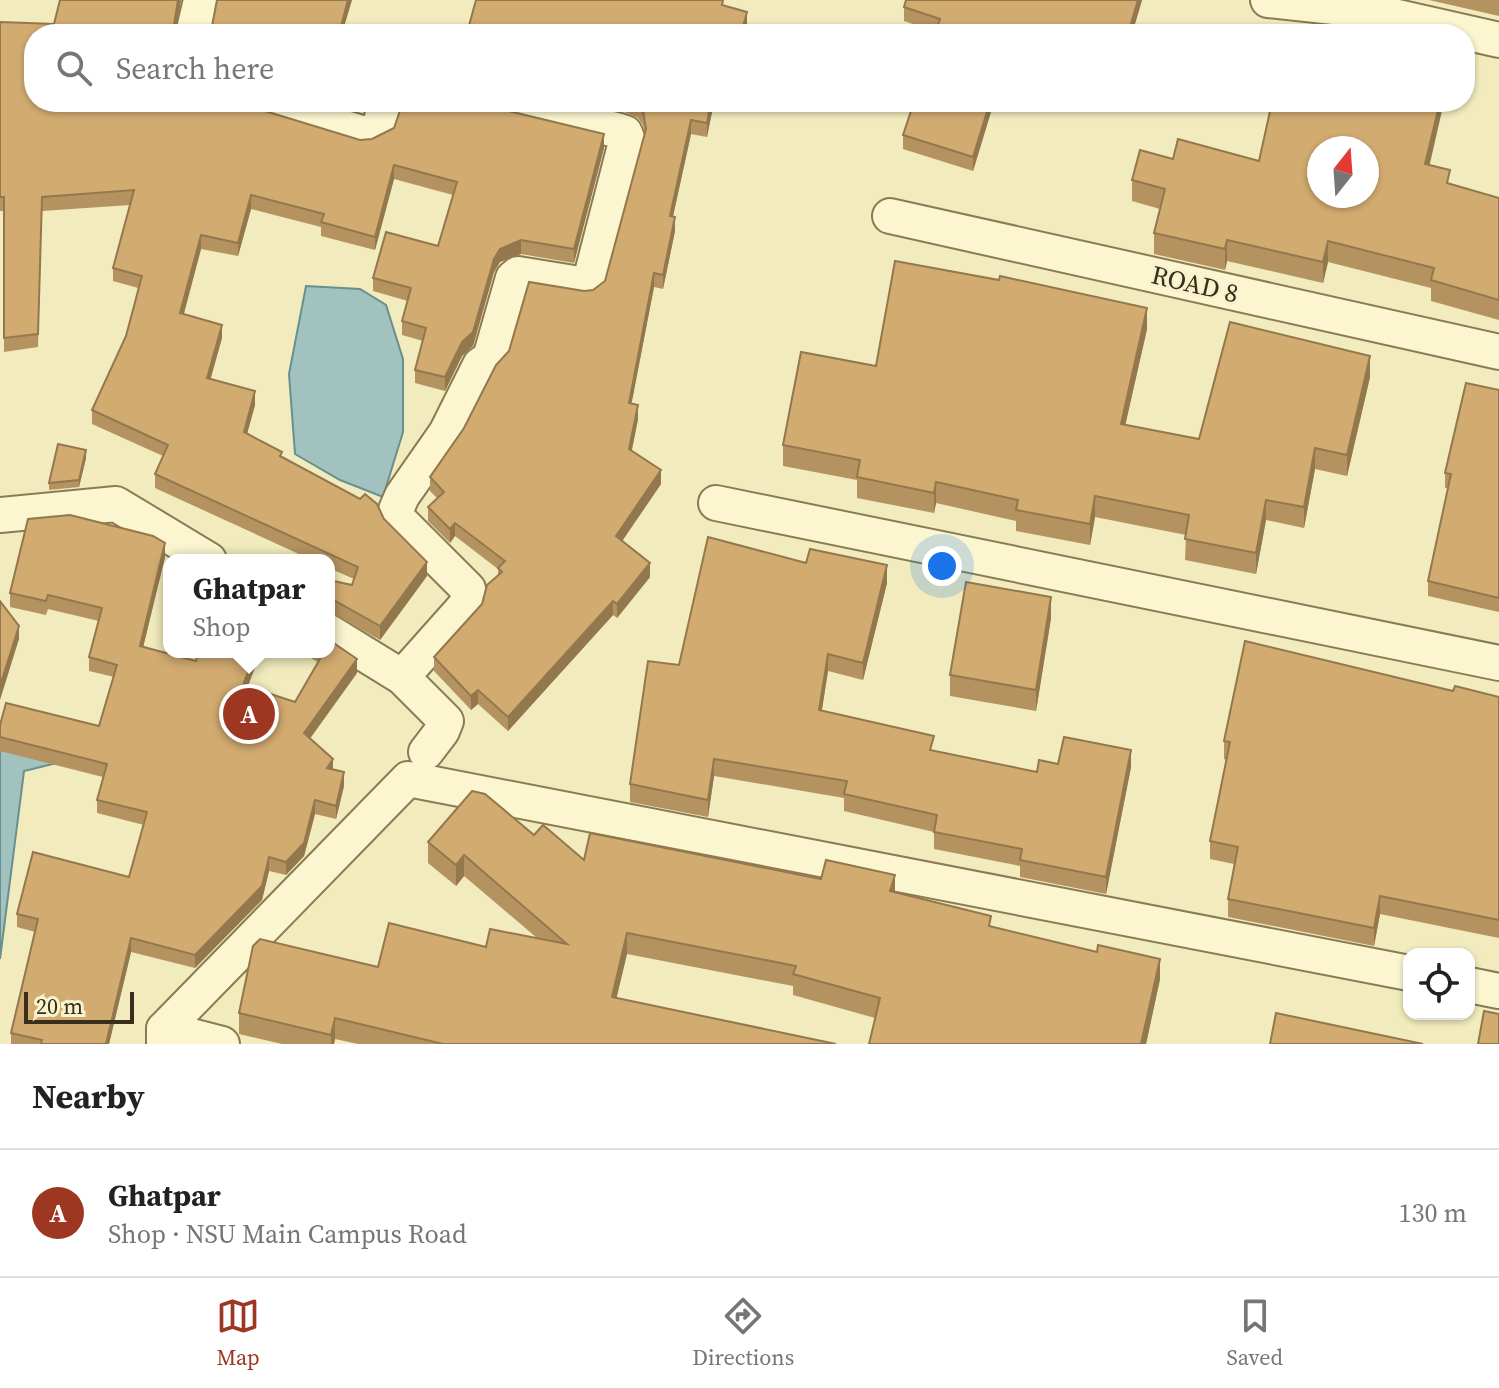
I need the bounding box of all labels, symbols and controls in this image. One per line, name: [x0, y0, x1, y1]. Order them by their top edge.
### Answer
search box: [24, 24, 1475, 112]
icon: search: [52, 46, 96, 90]
text: Search here: [116, 48, 274, 89]
north arrow: [1307, 136, 1379, 208]
street label: ROAD 8: [1148, 257, 1242, 311]
your location: [922, 546, 962, 586]
popup: [163, 554, 335, 658]
text: Ghatpar: [193, 568, 305, 609]
text: Shop: [193, 609, 250, 645]
pin: A: [223, 684, 275, 744]
map controls: [1403, 948, 1475, 1020]
button: locate: [1403, 948, 1475, 1020]
scale bar: [24, 988, 134, 1024]
text: 20 m: [36, 991, 83, 1021]
text: Nearby: [32, 1073, 145, 1119]
text: Ghatpar: [108, 1175, 221, 1216]
text: A: [49, 1195, 67, 1231]
text: 130 m: [1399, 1195, 1467, 1231]
text: Shop · NSU Main Campus Road: [108, 1216, 467, 1252]
tab: Map: [216, 1294, 260, 1372]
tab: Directions: [692, 1294, 794, 1372]
tab: Saved: [1226, 1294, 1283, 1372]

